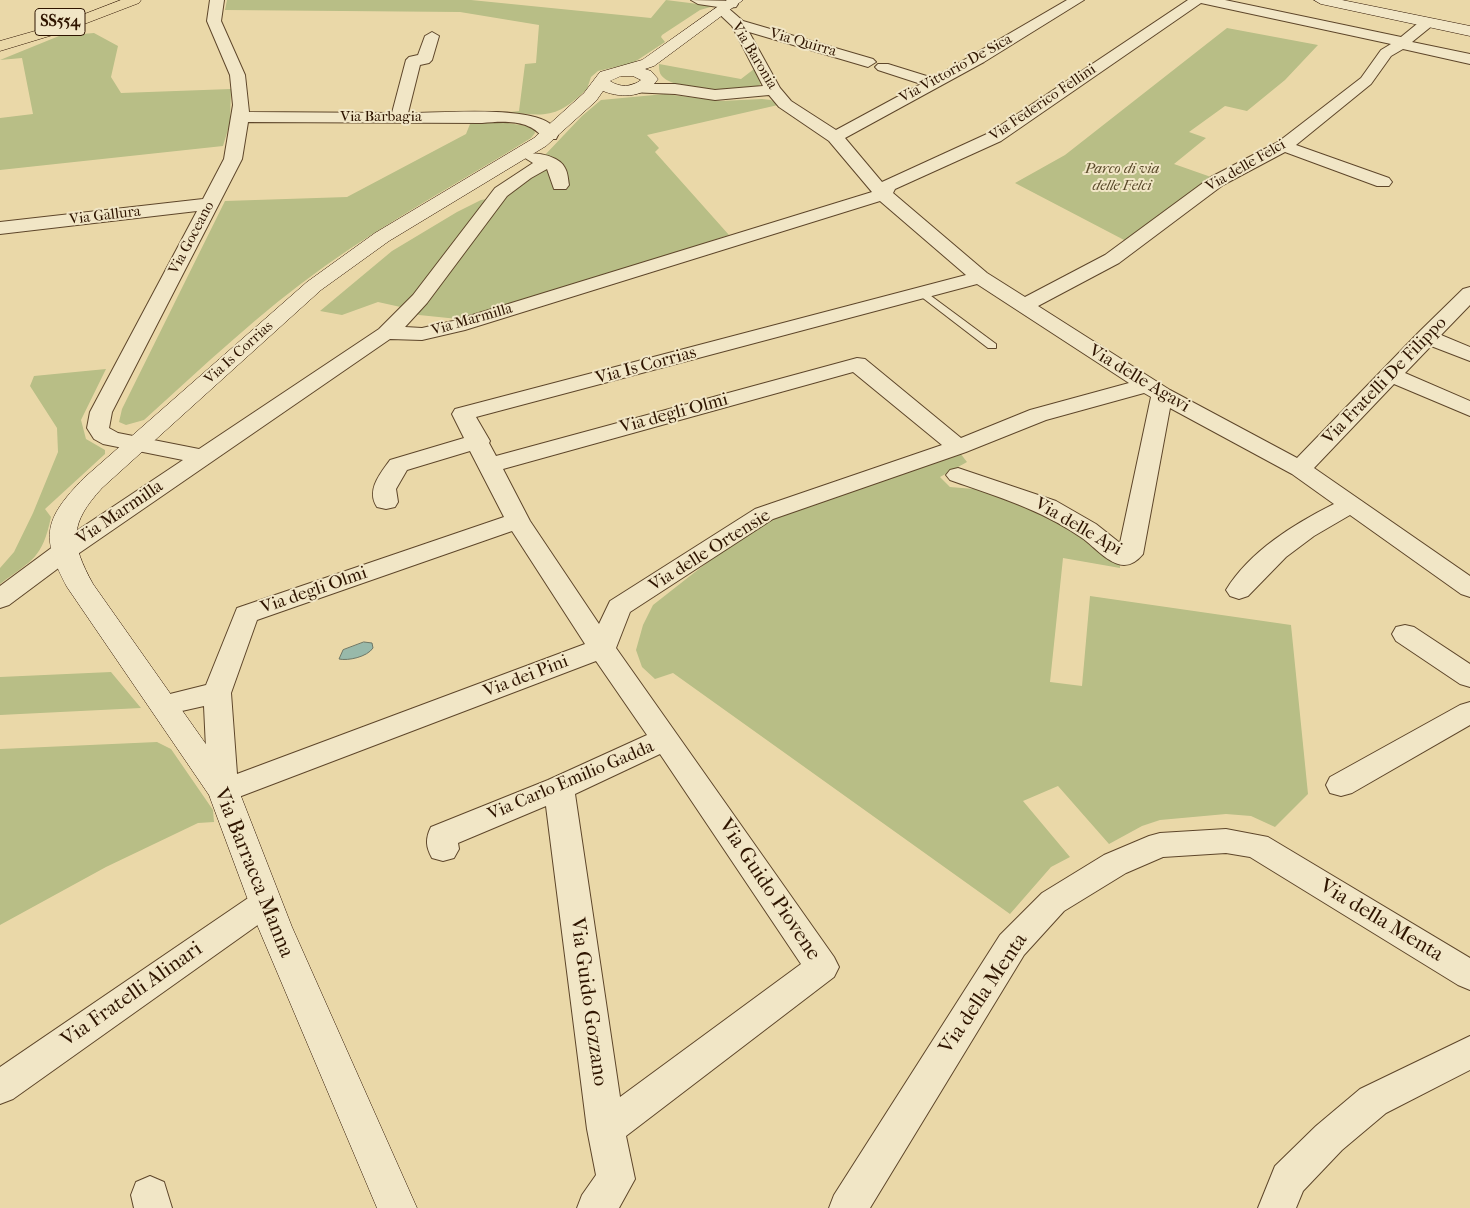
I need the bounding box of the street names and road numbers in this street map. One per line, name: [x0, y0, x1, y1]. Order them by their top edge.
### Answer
road number: SS554: [35, 8, 85, 36]
street label: Via Baronia: [727, 19, 781, 93]
street label: Via Quirra: [768, 25, 838, 61]
street label: Via Vittorio De Sica: [897, 31, 1015, 107]
street label: Via Federico Fellini: [986, 61, 1100, 145]
street label: Via Barbagia: [340, 108, 422, 126]
street label: Via delle Felci: [1203, 136, 1289, 196]
street label: Via Goceano: [165, 199, 219, 277]
street label: Via Gallura: [68, 203, 142, 229]
street label: Via Marmilla: [429, 300, 515, 340]
street label: Via Fratelli De Filippo: [1318, 312, 1452, 450]
street label: Via Is Corrias: [201, 317, 277, 389]
street label: Via delle Agavi: [1085, 340, 1193, 418]
street label: Via Is Corrias: [593, 342, 699, 390]
street label: Via degli Olmi: [618, 389, 730, 439]
street label: Via Marmilla: [72, 476, 168, 550]
street label: Via delle Api: [1031, 493, 1125, 561]
street label: Via delle Ortensie: [645, 505, 775, 597]
street label: Via degli Olmi: [258, 563, 370, 619]
street label: Via dei Pini: [481, 651, 571, 703]
street label: Via Carlo Emilio Gadda: [485, 736, 657, 826]
street label: Via Barracca Manna: [207, 784, 299, 962]
street label: Via Guido Piovene: [712, 814, 826, 966]
street label: Via della Menta: [1314, 874, 1448, 968]
street label: Via Guido Gozzano: [564, 916, 612, 1088]
street label: Via della Menta: [934, 929, 1034, 1059]
street label: Via Fratelli Alinari: [56, 937, 208, 1053]

